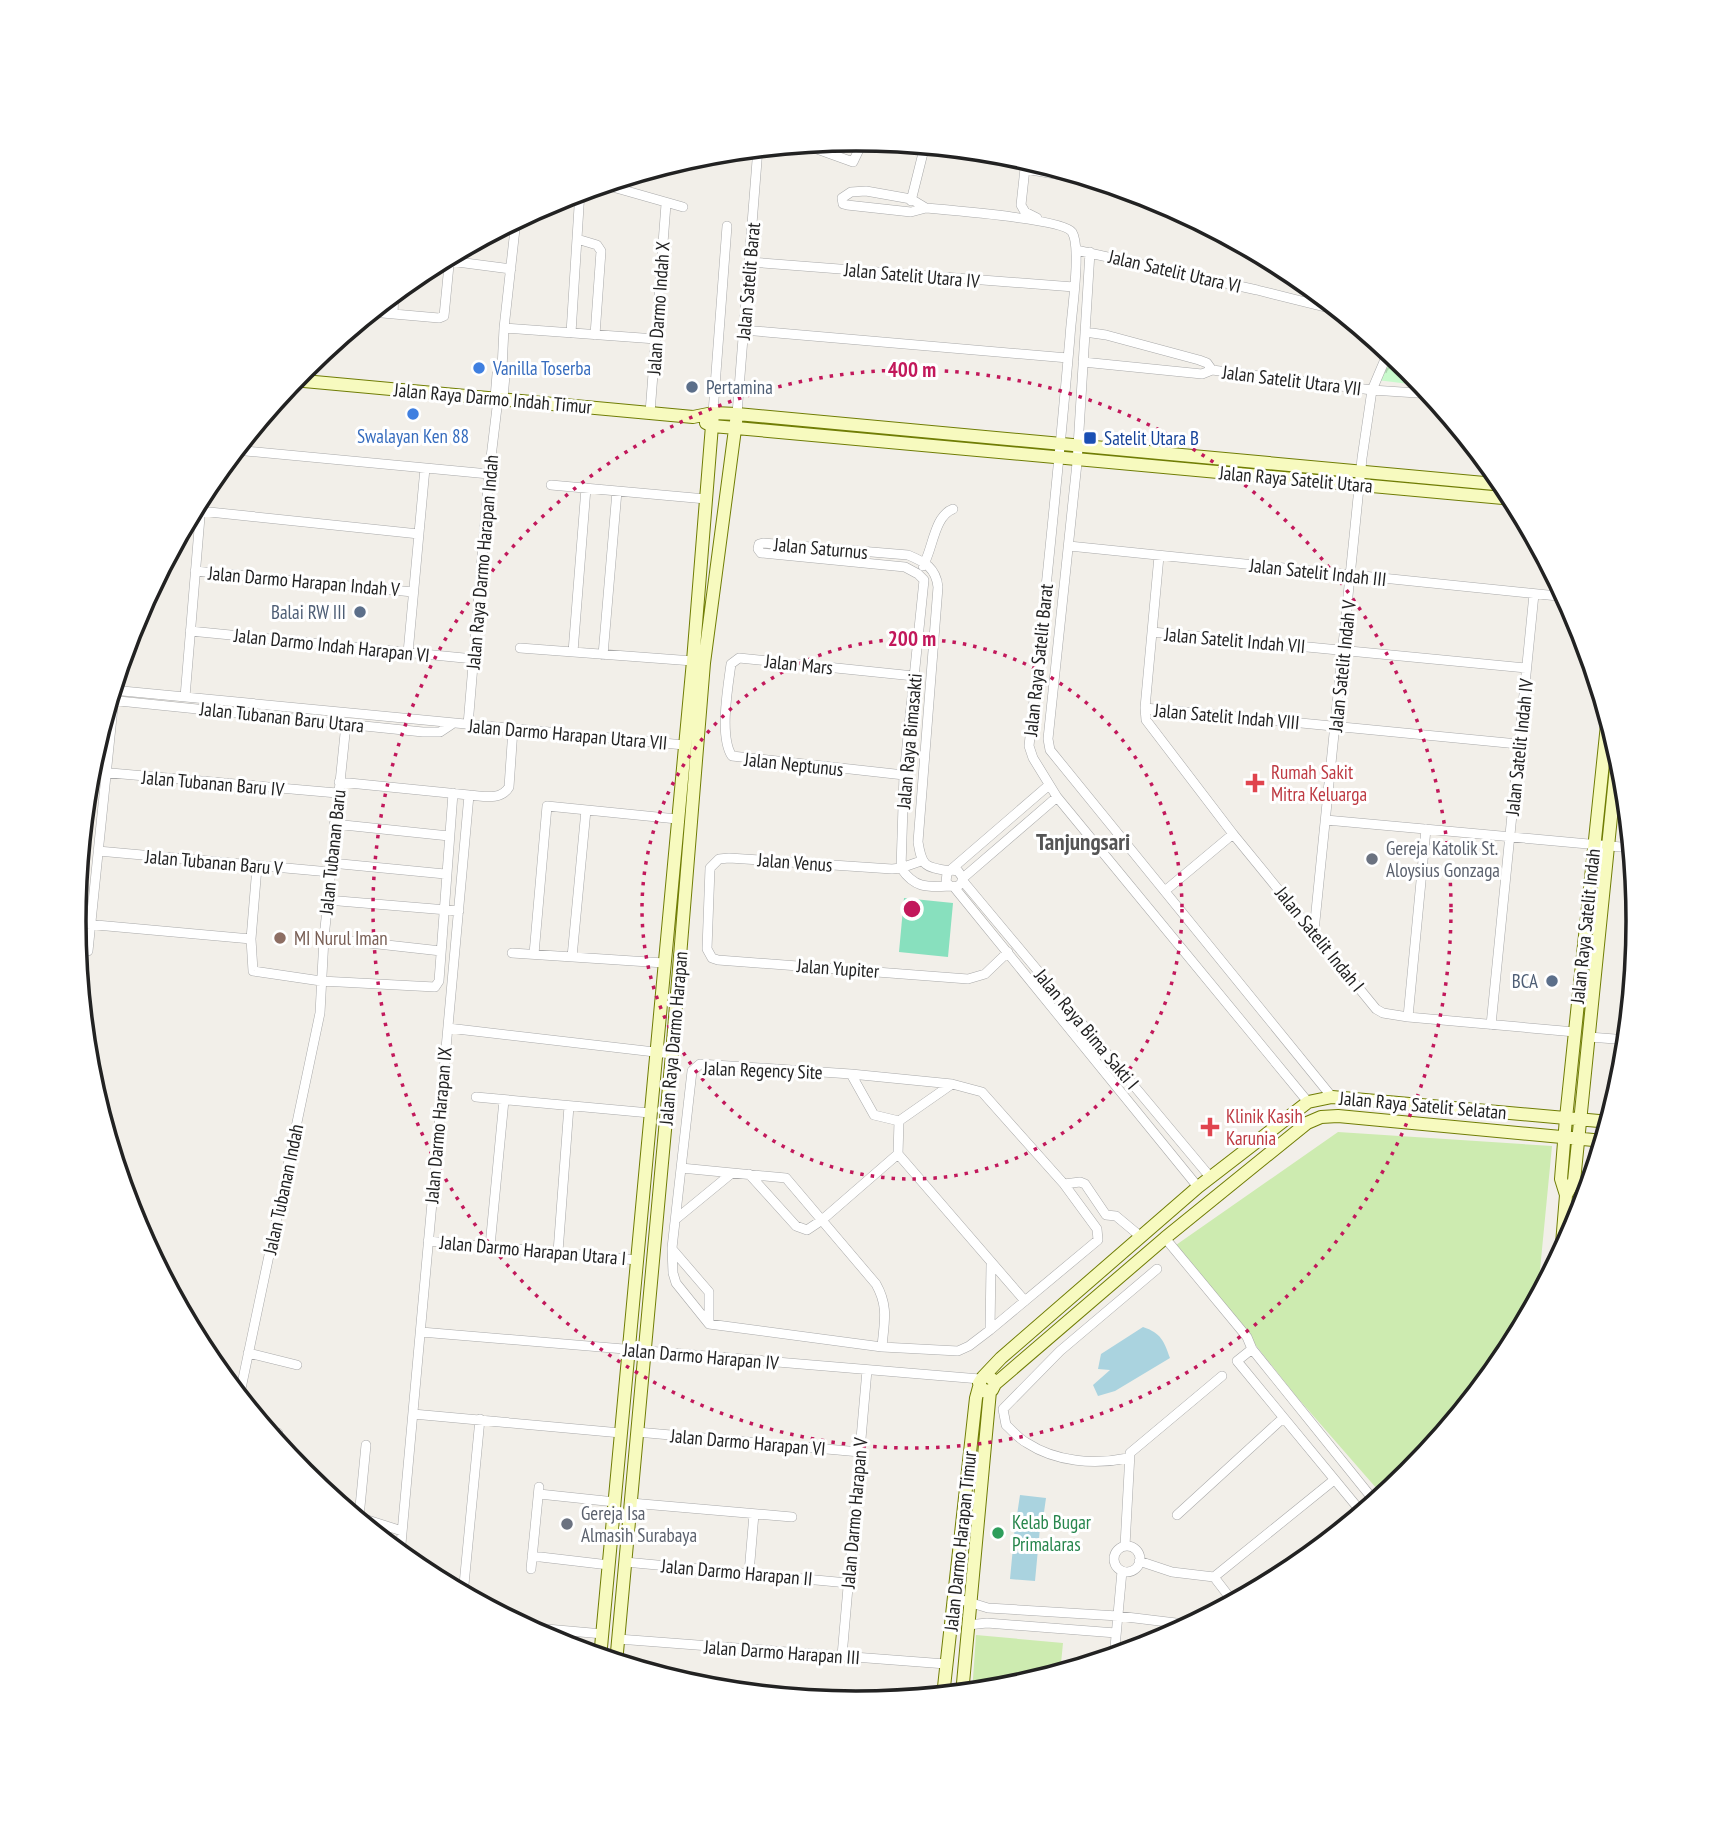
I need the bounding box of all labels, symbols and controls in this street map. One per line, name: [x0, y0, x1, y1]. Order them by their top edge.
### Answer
street label: Jalan Satelit Barat: [731, 221, 765, 342]
street label: Jalan Darmo Indah X: [641, 240, 675, 377]
street label: Jalan Satelit Utara VI: [1105, 244, 1244, 298]
street label: Jalan Satelit Utara IV: [842, 257, 981, 293]
place label: Vanilla Toserba: [492, 356, 591, 380]
text: 400 m: [888, 356, 936, 383]
street label: Jalan Satelit Utara VII: [1220, 359, 1363, 400]
marker: Vanilla Toserba: [471, 360, 487, 376]
place label: Pertamina: [706, 375, 773, 399]
street label: Jalan Raya Darmo Indah Timur: [392, 377, 594, 419]
marker: Pertamina: [684, 379, 700, 395]
marker: Swalayan Ken 88: [405, 406, 421, 422]
place label: Swalayan Ken 88: [357, 424, 469, 448]
place label: Satelit Utara B: [1104, 426, 1199, 450]
marker: Satelit Utara B: [1082, 430, 1098, 446]
street label: Jalan Raya Darmo Harapan Indah: [461, 454, 503, 671]
street label: Jalan Raya Satelit Utara: [1217, 460, 1374, 498]
street label: Jalan Saturnus: [772, 532, 869, 564]
street label: Jalan Satelit Indah III: [1247, 553, 1388, 591]
street label: Jalan Darmo Harapan Indah V: [206, 561, 401, 601]
street label: Jalan Raya Satelit Barat: [1018, 582, 1058, 738]
street label: Jalan Satelit Indah V: [1323, 599, 1361, 734]
place label: Balai RW III: [271, 600, 346, 624]
marker: Balai RW III: [352, 604, 368, 620]
street label: Jalan Satelit Indah VII: [1163, 622, 1306, 658]
street label: Jalan Darmo Indah Harapan VI: [232, 623, 431, 667]
text: 200 m: [888, 625, 936, 652]
street label: Jalan Mars: [763, 648, 834, 679]
street label: Jalan Raya Bimasakti: [891, 672, 927, 811]
street label: Jalan Satelit Indah IV: [1500, 677, 1538, 817]
street label: Jalan Tubanan Baru Utara: [198, 696, 365, 738]
street label: Jalan Satelit Indah VIII: [1152, 698, 1301, 734]
street label: Jalan Darmo Harapan Utara VII: [467, 713, 668, 755]
street label: Jalan Neptunus: [742, 747, 845, 781]
place label: Rumah Sakit Mitra Keluarga: [1271, 760, 1367, 806]
street label: Jalan Tubanan Baru IV: [140, 765, 285, 801]
marker: Rumah Sakit Mitra Keluarga: [1245, 773, 1265, 793]
street label: Jalan Tubanan Baru: [313, 788, 350, 917]
district label: Tanjungsari: [1036, 827, 1130, 856]
place label: Gereja Katolik St. Aloysius Gonzaga: [1386, 836, 1500, 882]
street label: Jalan Tubanan Baru V: [143, 844, 284, 880]
street label: Jalan Venus: [756, 847, 833, 877]
street label: Jalan Raya Satelit Indah: [1565, 847, 1605, 1006]
marker: Gereja Katolik St. Aloysius Gonzaga: [1364, 851, 1380, 867]
street label: Jalan Satelit Indah I: [1270, 881, 1370, 996]
centre of rings: [900, 897, 924, 921]
place label: MI Nurul Iman: [294, 926, 388, 950]
marker: MI Nurul Iman: [272, 930, 288, 946]
street label: Jalan Raya Darmo Harapan: [653, 950, 693, 1127]
street label: Jalan Yupiter: [795, 953, 881, 983]
street label: Jalan Raya Bima Sakti I: [1029, 963, 1144, 1094]
place label: BCA: [1512, 969, 1538, 993]
marker: BCA: [1544, 973, 1560, 989]
street label: Jalan Darmo Harapan IX: [419, 1045, 457, 1205]
street label: Jalan Regency Site: [702, 1056, 823, 1084]
street label: Jalan Raya Satelit Selatan: [1337, 1086, 1508, 1124]
place label: Klinik Kasih Karunia: [1226, 1104, 1303, 1150]
marker: Klinik Kasih Karunia: [1200, 1117, 1220, 1137]
street label: Jalan Tubanan Indah: [257, 1122, 308, 1257]
street label: Jalan Darmo Harapan Utara I: [438, 1230, 627, 1270]
street label: Jalan Darmo Harapan IV: [621, 1337, 780, 1375]
street label: Jalan Darmo Harapan VI: [668, 1423, 827, 1461]
street label: Jalan Darmo Harapan V: [835, 1436, 873, 1590]
street label: Jalan Darmo Harapan Timur: [939, 1449, 981, 1633]
place label: Gereja Isa Almasih Surabaya: [581, 1501, 697, 1547]
place label: Kelab Bugar Primalaras: [1012, 1510, 1092, 1556]
marker: Gereja Isa Almasih Surabaya: [559, 1516, 575, 1532]
marker: Kelab Bugar Primalaras: [990, 1525, 1006, 1541]
street label: Jalan Darmo Harapan II: [659, 1553, 814, 1591]
street label: Jalan Darmo Harapan III: [702, 1635, 861, 1669]

